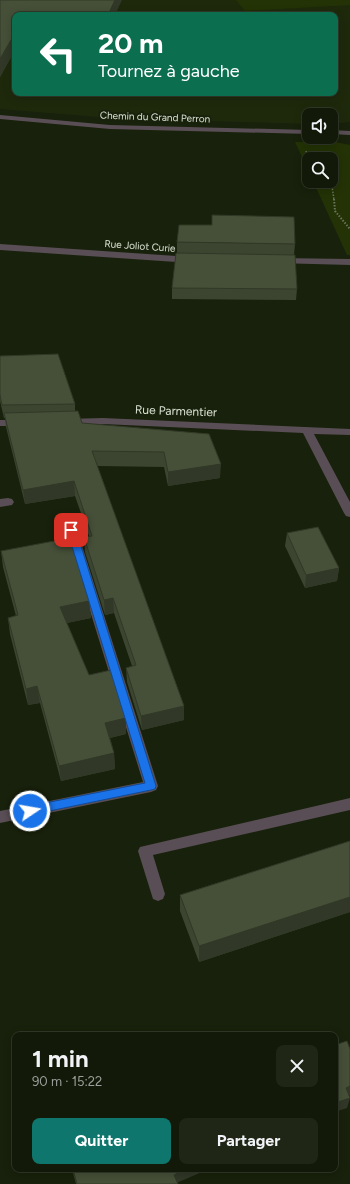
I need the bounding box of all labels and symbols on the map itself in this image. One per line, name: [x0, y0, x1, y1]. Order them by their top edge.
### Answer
street label: Chemin du Grand Perron: [100, 109, 211, 125]
street label: Rue Joliot Curie: [104, 237, 177, 255]
street label: Rue Parmentier: [135, 403, 217, 419]
pin: [54, 513, 88, 547]
position arrow: [9, 790, 51, 832]

